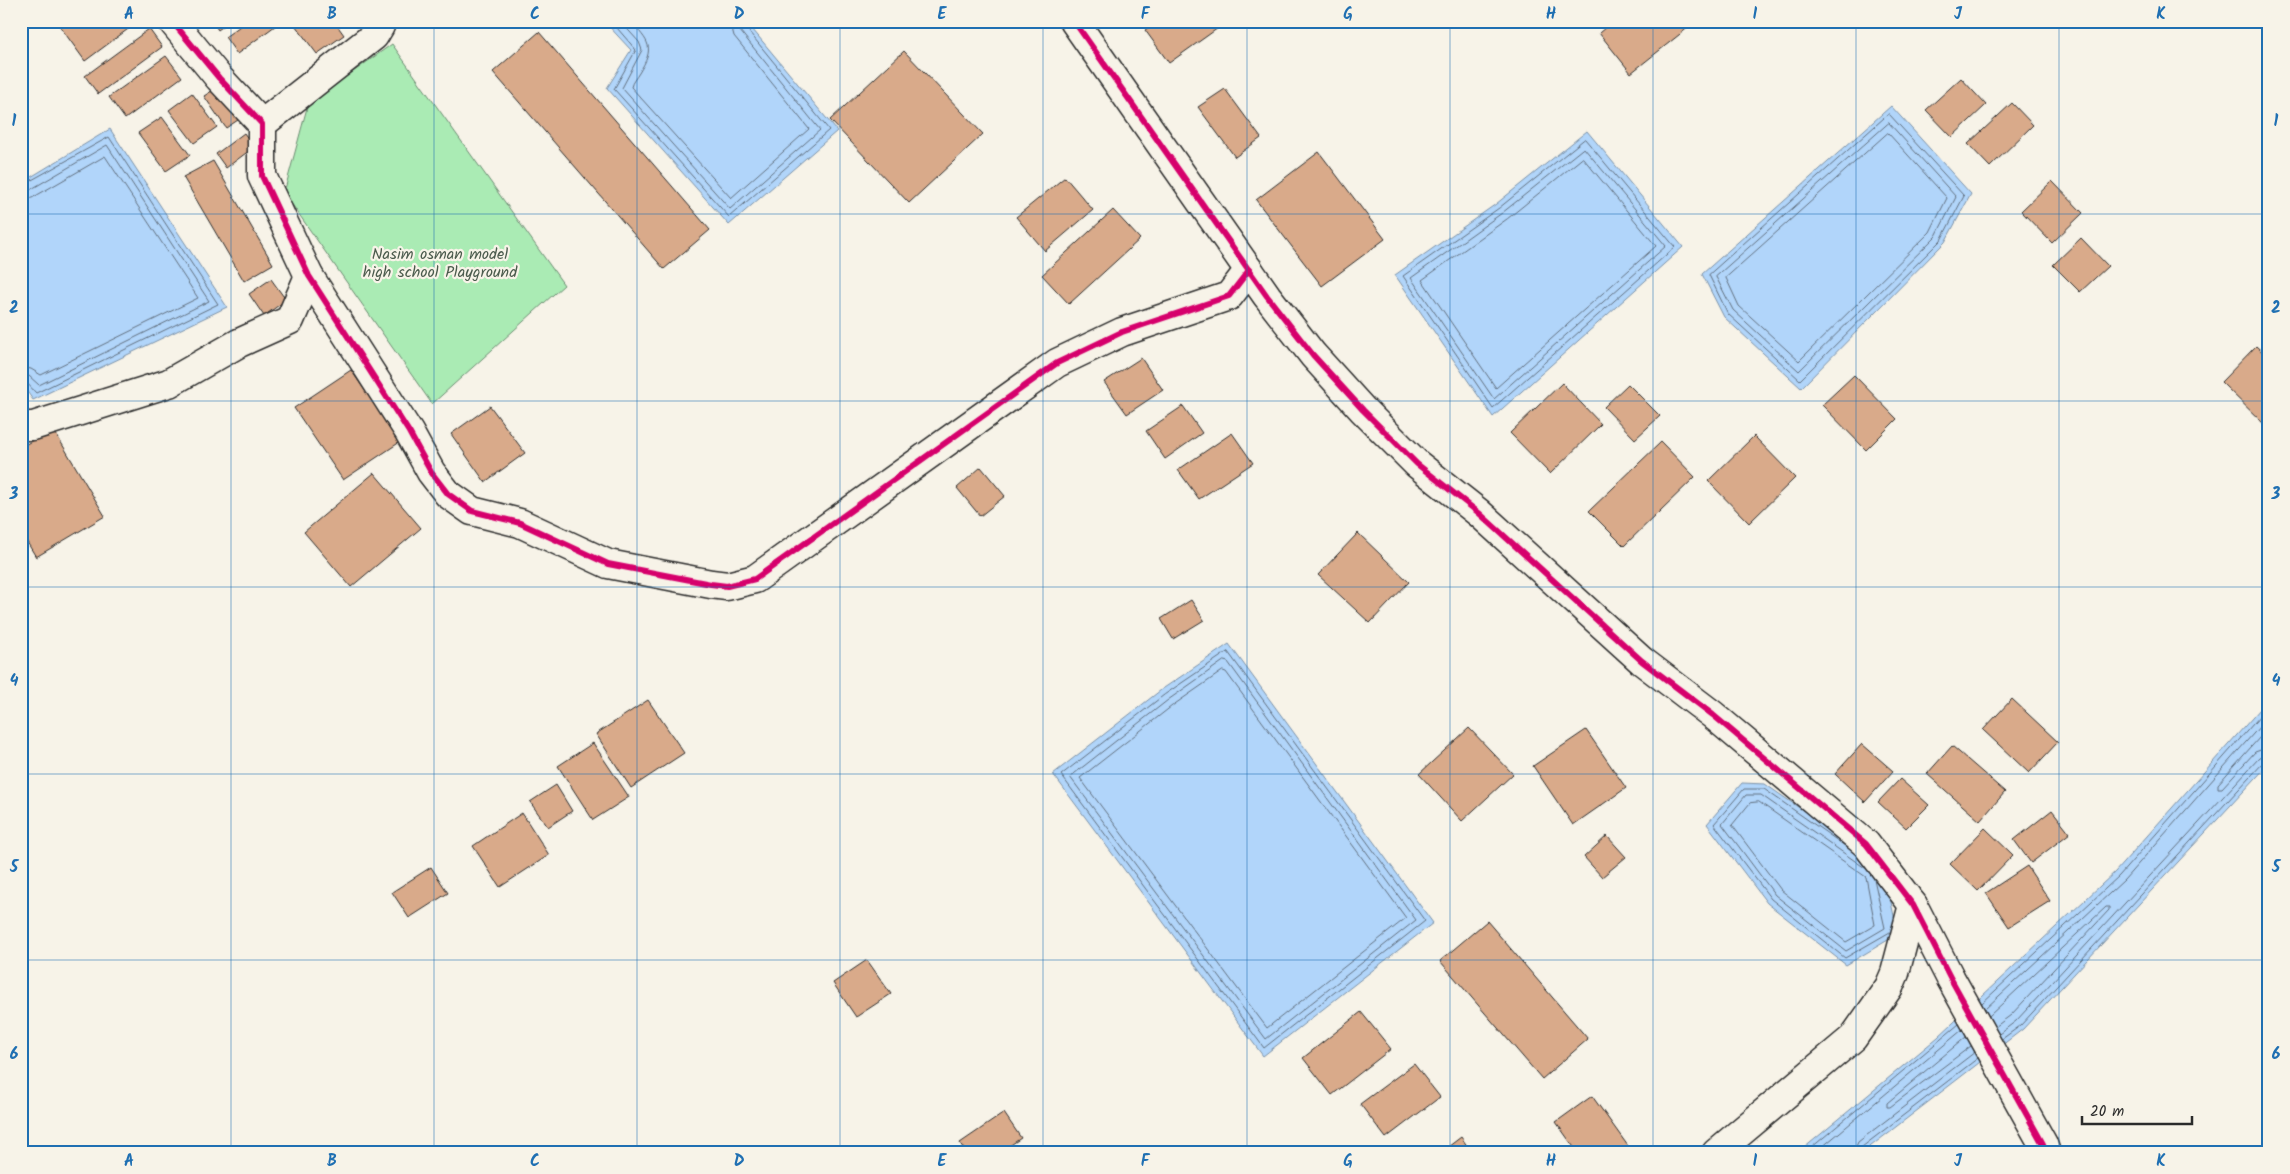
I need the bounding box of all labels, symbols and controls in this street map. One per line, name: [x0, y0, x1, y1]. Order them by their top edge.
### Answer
text: A: [124, 2, 134, 27]
text: B: [327, 2, 337, 27]
text: C: [530, 2, 540, 27]
text: D: [734, 2, 745, 27]
text: E: [938, 2, 948, 27]
text: F: [1141, 2, 1151, 27]
text: G: [1343, 2, 1353, 27]
text: H: [1546, 2, 1556, 27]
text: I: [1753, 2, 1758, 27]
text: J: [1954, 2, 1963, 27]
text: K: [2156, 2, 2166, 27]
text: 1: [12, 109, 17, 134]
text: 1: [2274, 109, 2279, 134]
park label: Nasim osman model high school Playground: [363, 242, 518, 285]
text: 2: [9, 296, 19, 321]
text: 2: [2271, 296, 2281, 321]
text: 3: [9, 482, 19, 507]
text: 3: [2271, 482, 2281, 507]
text: 4: [10, 669, 19, 694]
text: 4: [2272, 669, 2281, 694]
text: 5: [9, 855, 20, 880]
text: 5: [2271, 855, 2282, 880]
text: 6: [10, 1042, 19, 1067]
text: 6: [2272, 1042, 2281, 1067]
scale bar: [2082, 1094, 2192, 1126]
text: 20 m: [2090, 1100, 2124, 1124]
text: A: [124, 1149, 134, 1174]
text: B: [327, 1149, 337, 1174]
text: C: [530, 1149, 540, 1174]
text: D: [734, 1149, 745, 1174]
text: E: [938, 1149, 948, 1174]
text: F: [1141, 1149, 1151, 1174]
text: G: [1343, 1149, 1353, 1174]
text: H: [1546, 1149, 1556, 1174]
text: I: [1753, 1149, 1758, 1174]
text: J: [1954, 1149, 1963, 1174]
text: K: [2156, 1149, 2166, 1174]

